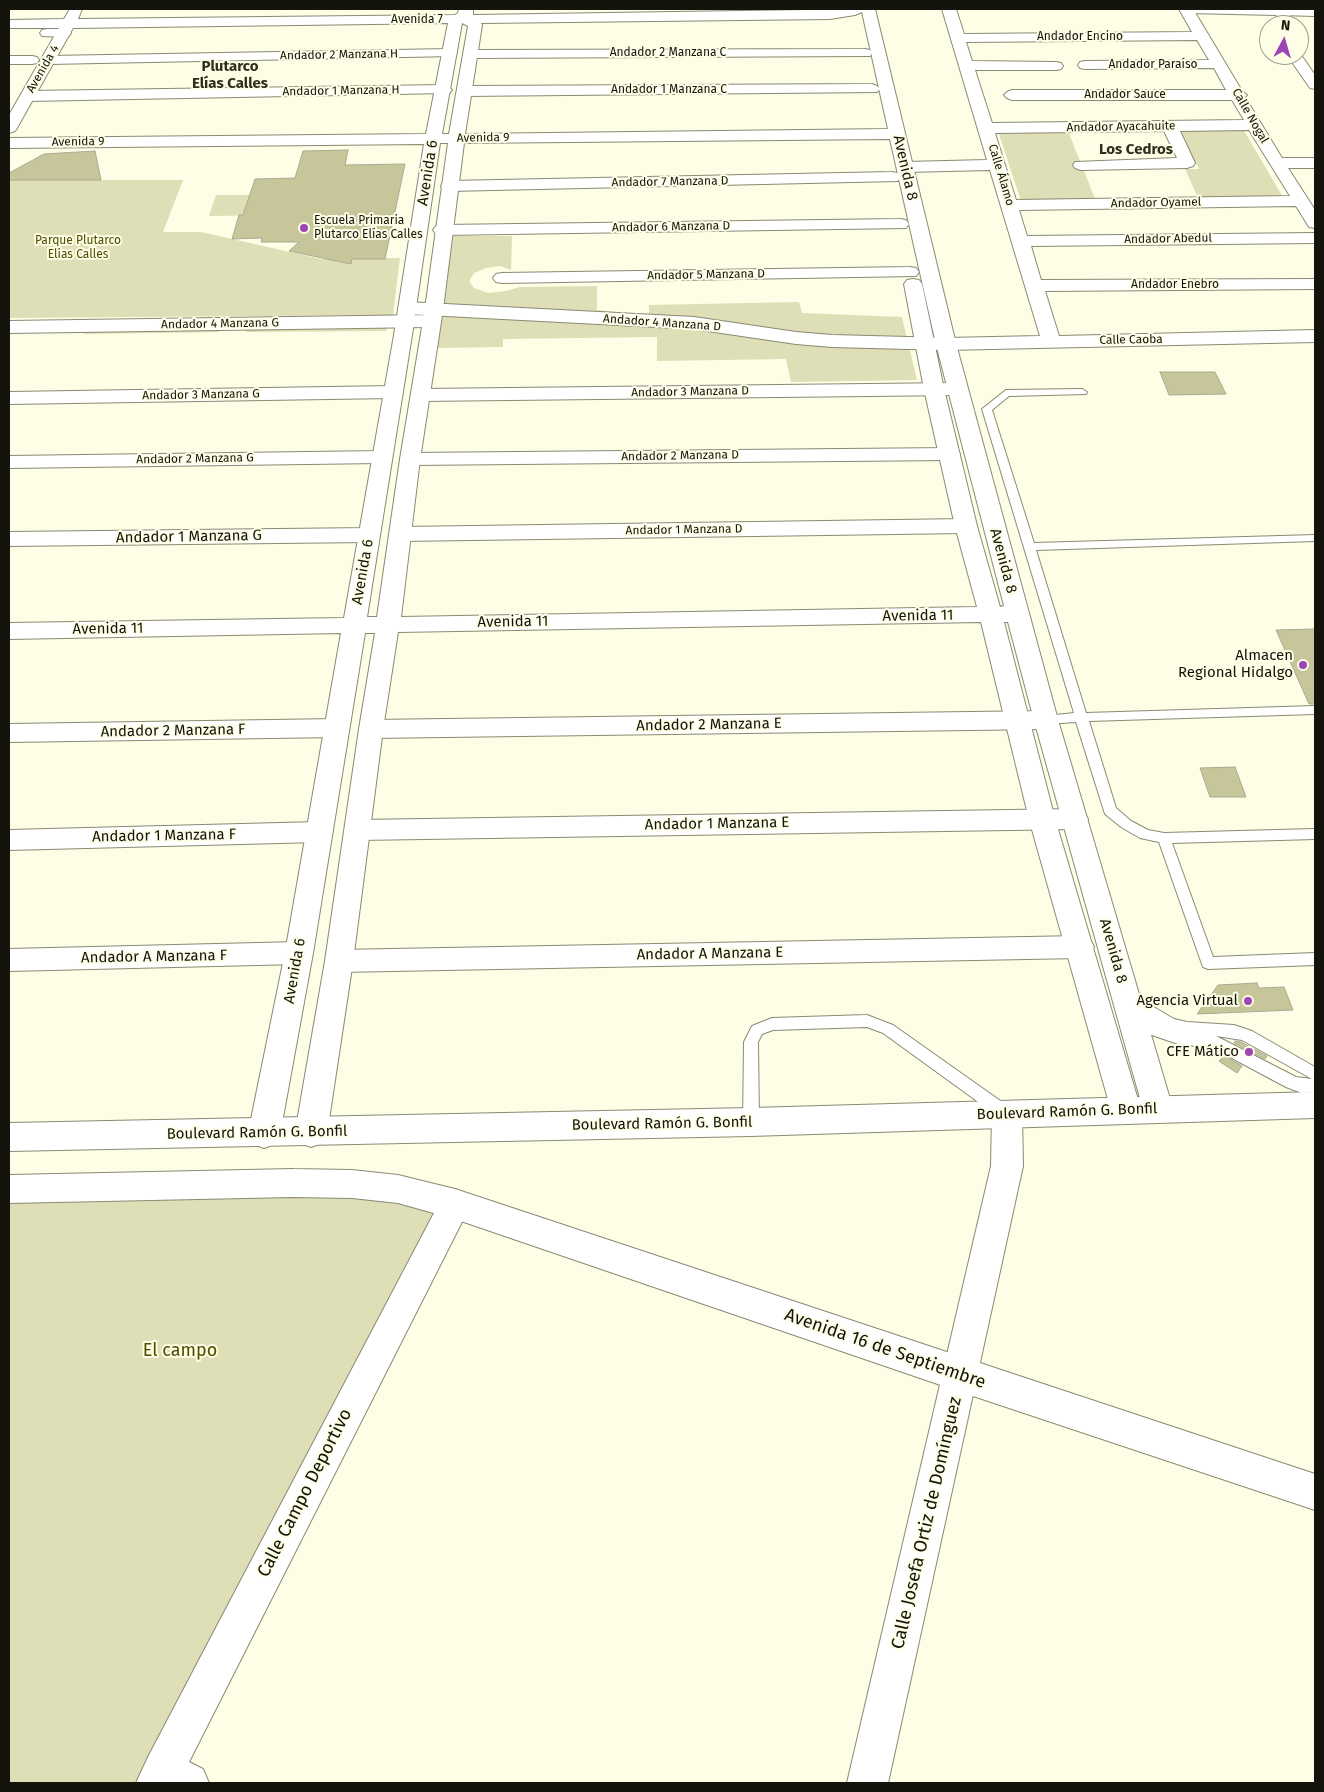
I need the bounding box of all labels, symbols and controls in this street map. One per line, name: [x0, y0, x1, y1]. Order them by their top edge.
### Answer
street label: Avenida 7: [391, 13, 443, 27]
north arrow: [1259, 15, 1309, 65]
text: N: [1280, 17, 1291, 35]
street label: Andador Encino: [1037, 30, 1123, 44]
street label: Avenida 4: [24, 42, 62, 96]
street label: Andador 2 Manzana C: [610, 46, 726, 60]
street label: Andador 2 Manzana H: [280, 47, 398, 63]
district label: Plutarco Elías Calles: [192, 58, 268, 93]
street label: Andador Paraíso: [1108, 58, 1198, 72]
street label: Andador 1 Manzana H: [282, 83, 400, 99]
street label: Andador 1 Manzana C: [611, 83, 727, 97]
street label: Calle Nogal: [1229, 86, 1271, 146]
street label: Andador Sauce: [1084, 88, 1166, 102]
street label: Andador Ayacahuite: [1066, 119, 1176, 135]
street label: Avenida 9: [456, 130, 510, 146]
street label: Avenida 9: [51, 134, 105, 150]
street label: Avenida 8: [889, 134, 921, 202]
street label: Avenida 6: [414, 139, 442, 207]
district label: Los Cedros: [1099, 141, 1173, 159]
street label: Calle Álamo: [985, 142, 1017, 208]
street label: Andador 7 Manzana D: [611, 174, 729, 190]
street label: Andador Oyamel: [1111, 195, 1201, 211]
place label: Escuela Primaria Plutarco Elías Calles: [314, 214, 423, 242]
street label: Andador 6 Manzana D: [612, 219, 730, 235]
marker: Escuela Primaria Plutarco Elías Calles: [298, 222, 310, 234]
street label: Andador Abedul: [1124, 231, 1212, 247]
park label: Parque Plutarco Elias Calles: [35, 234, 121, 262]
street label: Andador 5 Manzana D: [647, 267, 765, 283]
street label: Andador Enebro: [1131, 278, 1219, 292]
street label: Andador 4 Manzana D: [603, 312, 721, 334]
street label: Andador 4 Manzana G: [161, 316, 279, 332]
street label: Calle Caoba: [1099, 332, 1163, 348]
street label: Andador 3 Manzana D: [631, 384, 749, 400]
street label: Andador 3 Manzana G: [142, 387, 260, 403]
street label: Andador 2 Manzana D: [621, 448, 739, 464]
street label: Andador 2 Manzana G: [136, 451, 254, 467]
street label: Andador 1 Manzana D: [625, 522, 743, 538]
street label: Andador 1 Manzana G: [116, 527, 262, 547]
street label: Avenida 8: [986, 527, 1020, 595]
street label: Avenida 6: [348, 538, 378, 606]
street label: Avenida 11: [882, 606, 954, 626]
street label: Avenida 11: [477, 612, 549, 632]
street label: Avenida 11: [72, 619, 144, 639]
place label: Almacen Regional Hidalgo: [1178, 647, 1293, 682]
marker: Almacen Regional Hidalgo: [1297, 659, 1309, 671]
street label: Andador 2 Manzana E: [636, 715, 782, 735]
street label: Andador 2 Manzana F: [100, 721, 246, 741]
street label: Andador 1 Manzana E: [645, 814, 789, 834]
street label: Andador 1 Manzana F: [92, 826, 236, 846]
street label: Avenida 8: [1095, 917, 1131, 985]
street label: Avenida 6: [280, 937, 310, 1005]
street label: Andador A Manzana E: [637, 944, 783, 964]
street label: Andador A Manzana F: [81, 947, 227, 967]
place label: Agencia Virtual: [1136, 992, 1238, 1010]
marker: Agencia Virtual: [1242, 995, 1254, 1007]
place label: CFE Mático: [1166, 1043, 1239, 1061]
marker: CFE Mático: [1243, 1046, 1255, 1058]
street label: Boulevard Ramón G. Bonfil: [976, 1100, 1158, 1124]
street label: Boulevard Ramón G. Bonfil: [571, 1113, 753, 1135]
street label: Boulevard Ramón G. Bonfil: [166, 1122, 348, 1144]
street label: Avenida 16 de Septiembre: [782, 1304, 988, 1394]
park label: El campo: [143, 1340, 217, 1362]
street label: Calle Josefa Ortiz de Domínguez: [887, 1395, 967, 1651]
street label: Calle Campo Deportivo: [253, 1405, 357, 1581]

